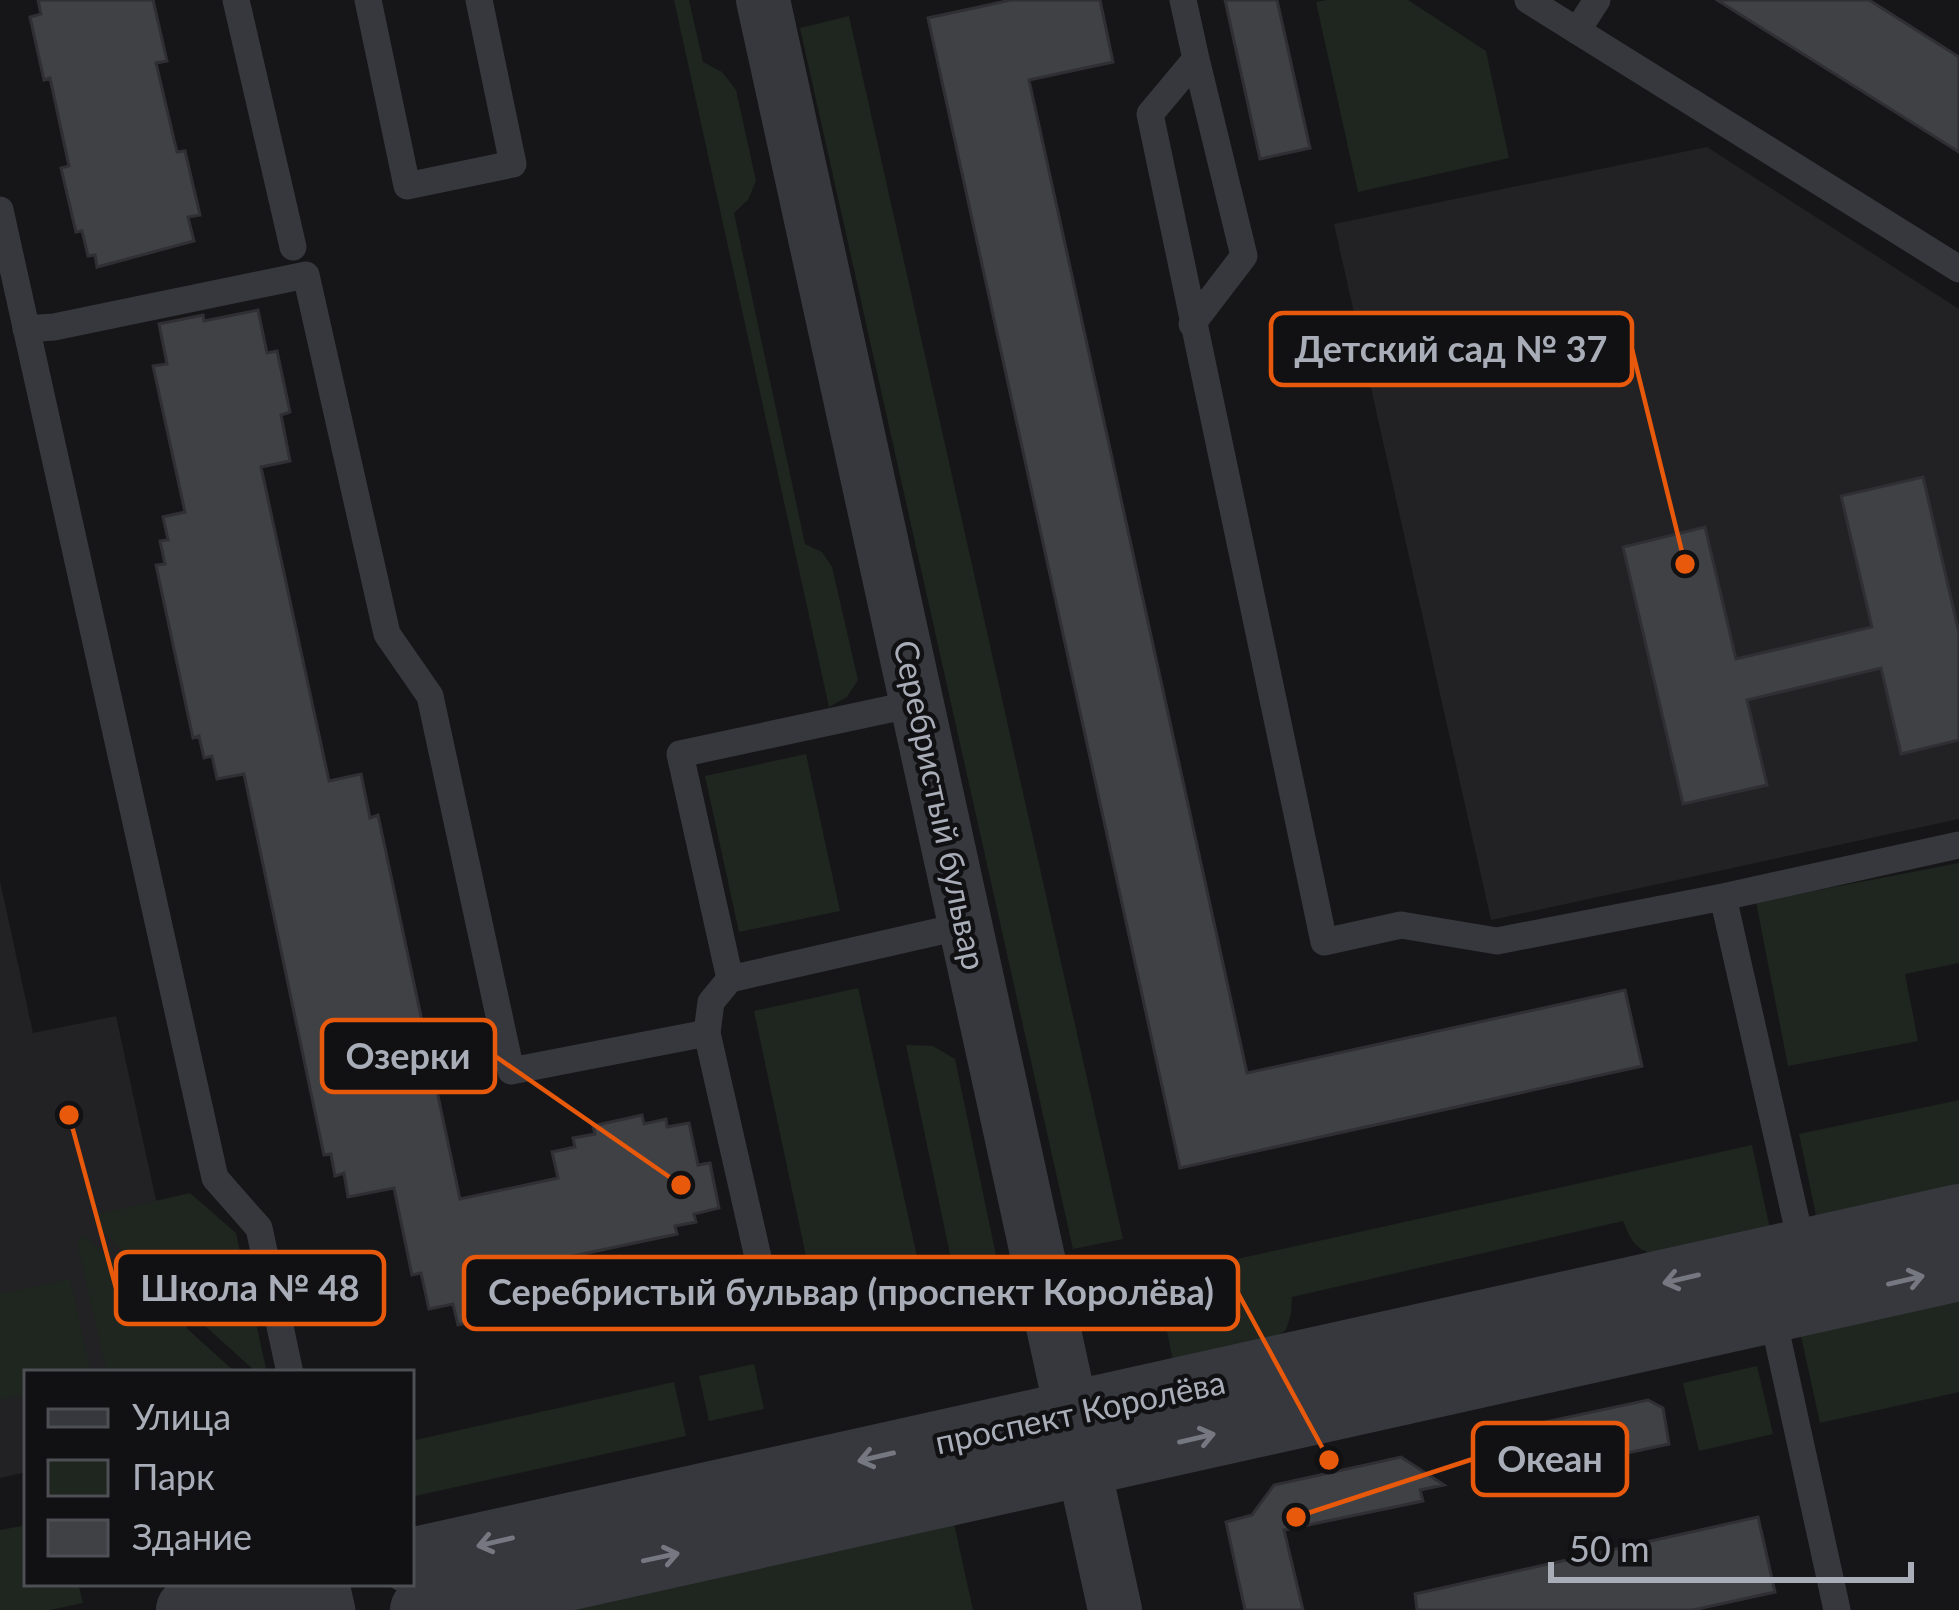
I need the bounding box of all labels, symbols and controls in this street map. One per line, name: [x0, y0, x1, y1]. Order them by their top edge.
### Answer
callout: Детский сад № 37: [1271, 313, 1632, 385]
text: Детский сад № 37: [1295, 326, 1607, 370]
street label: Серебристый бульвар: [886, 636, 995, 973]
callout: Озерки: [322, 1020, 495, 1092]
text: Озерки: [345, 1033, 471, 1077]
callout: Школа № 48: [116, 1252, 384, 1324]
callout: Серебристый бульвар (проспект Королёва): [464, 1257, 1238, 1329]
text: Школа № 48: [140, 1265, 360, 1309]
one-way arrow: [1886, 1268, 1924, 1291]
text: Серебристый бульвар (проспект Королёва): [488, 1269, 1214, 1313]
one-way arrow: [1662, 1269, 1700, 1292]
street label: проспект Королёва: [931, 1361, 1228, 1461]
legend: [24, 1370, 414, 1586]
text: Улица: [132, 1394, 231, 1438]
callout: Океан: [1473, 1423, 1627, 1495]
one-way arrow: [1178, 1426, 1216, 1448]
text: Океан: [1497, 1436, 1603, 1480]
one-way arrow: [857, 1447, 895, 1470]
text: Парк: [132, 1454, 215, 1498]
scale bar: [1551, 1508, 1911, 1582]
text: Здание: [132, 1514, 252, 1558]
text: 50 m: [1569, 1526, 1650, 1570]
one-way arrow: [477, 1532, 515, 1554]
one-way arrow: [641, 1545, 679, 1568]

